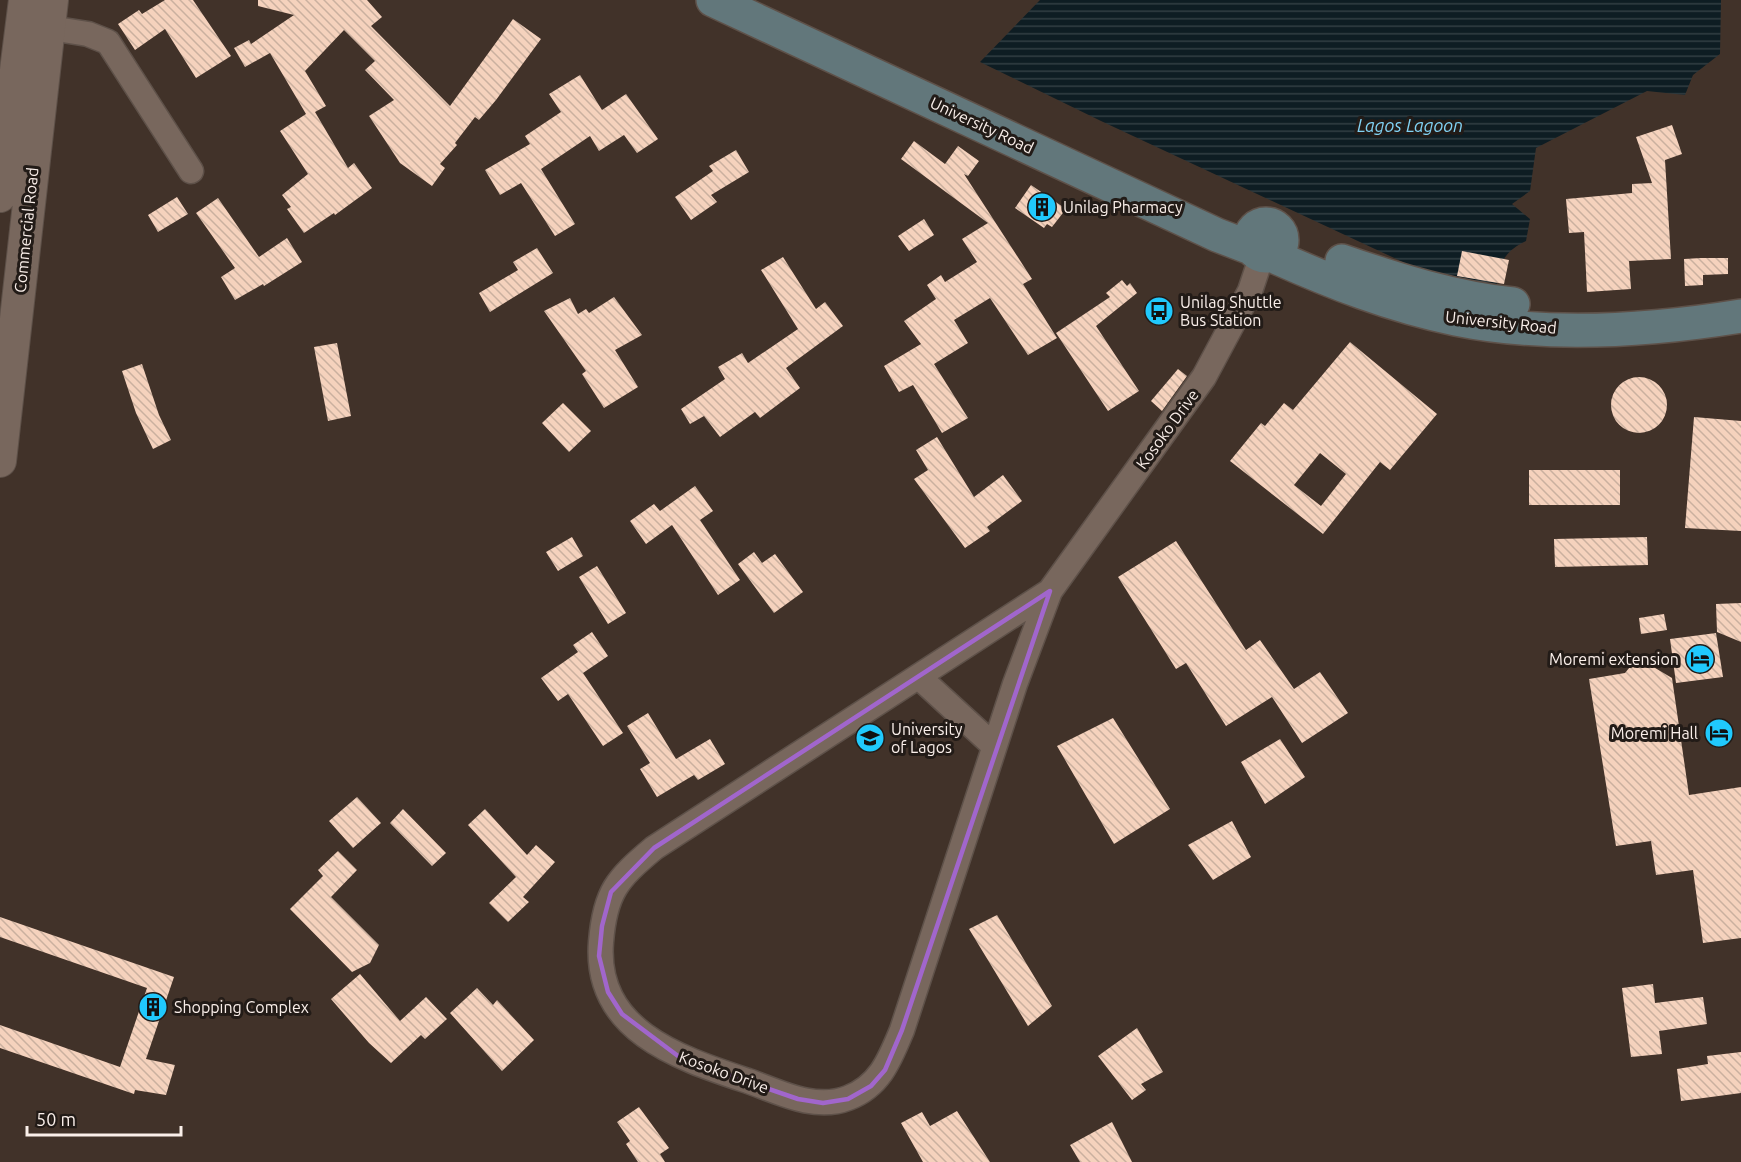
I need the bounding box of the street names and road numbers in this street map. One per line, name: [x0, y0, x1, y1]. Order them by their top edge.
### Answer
street label: University Road: [927, 93, 1037, 157]
street label: Commercial Road: [10, 166, 42, 294]
street label: University Road: [1444, 307, 1558, 337]
street label: Kosoko Drive: [1132, 386, 1202, 472]
street label: Kosoko Drive: [677, 1047, 771, 1097]

